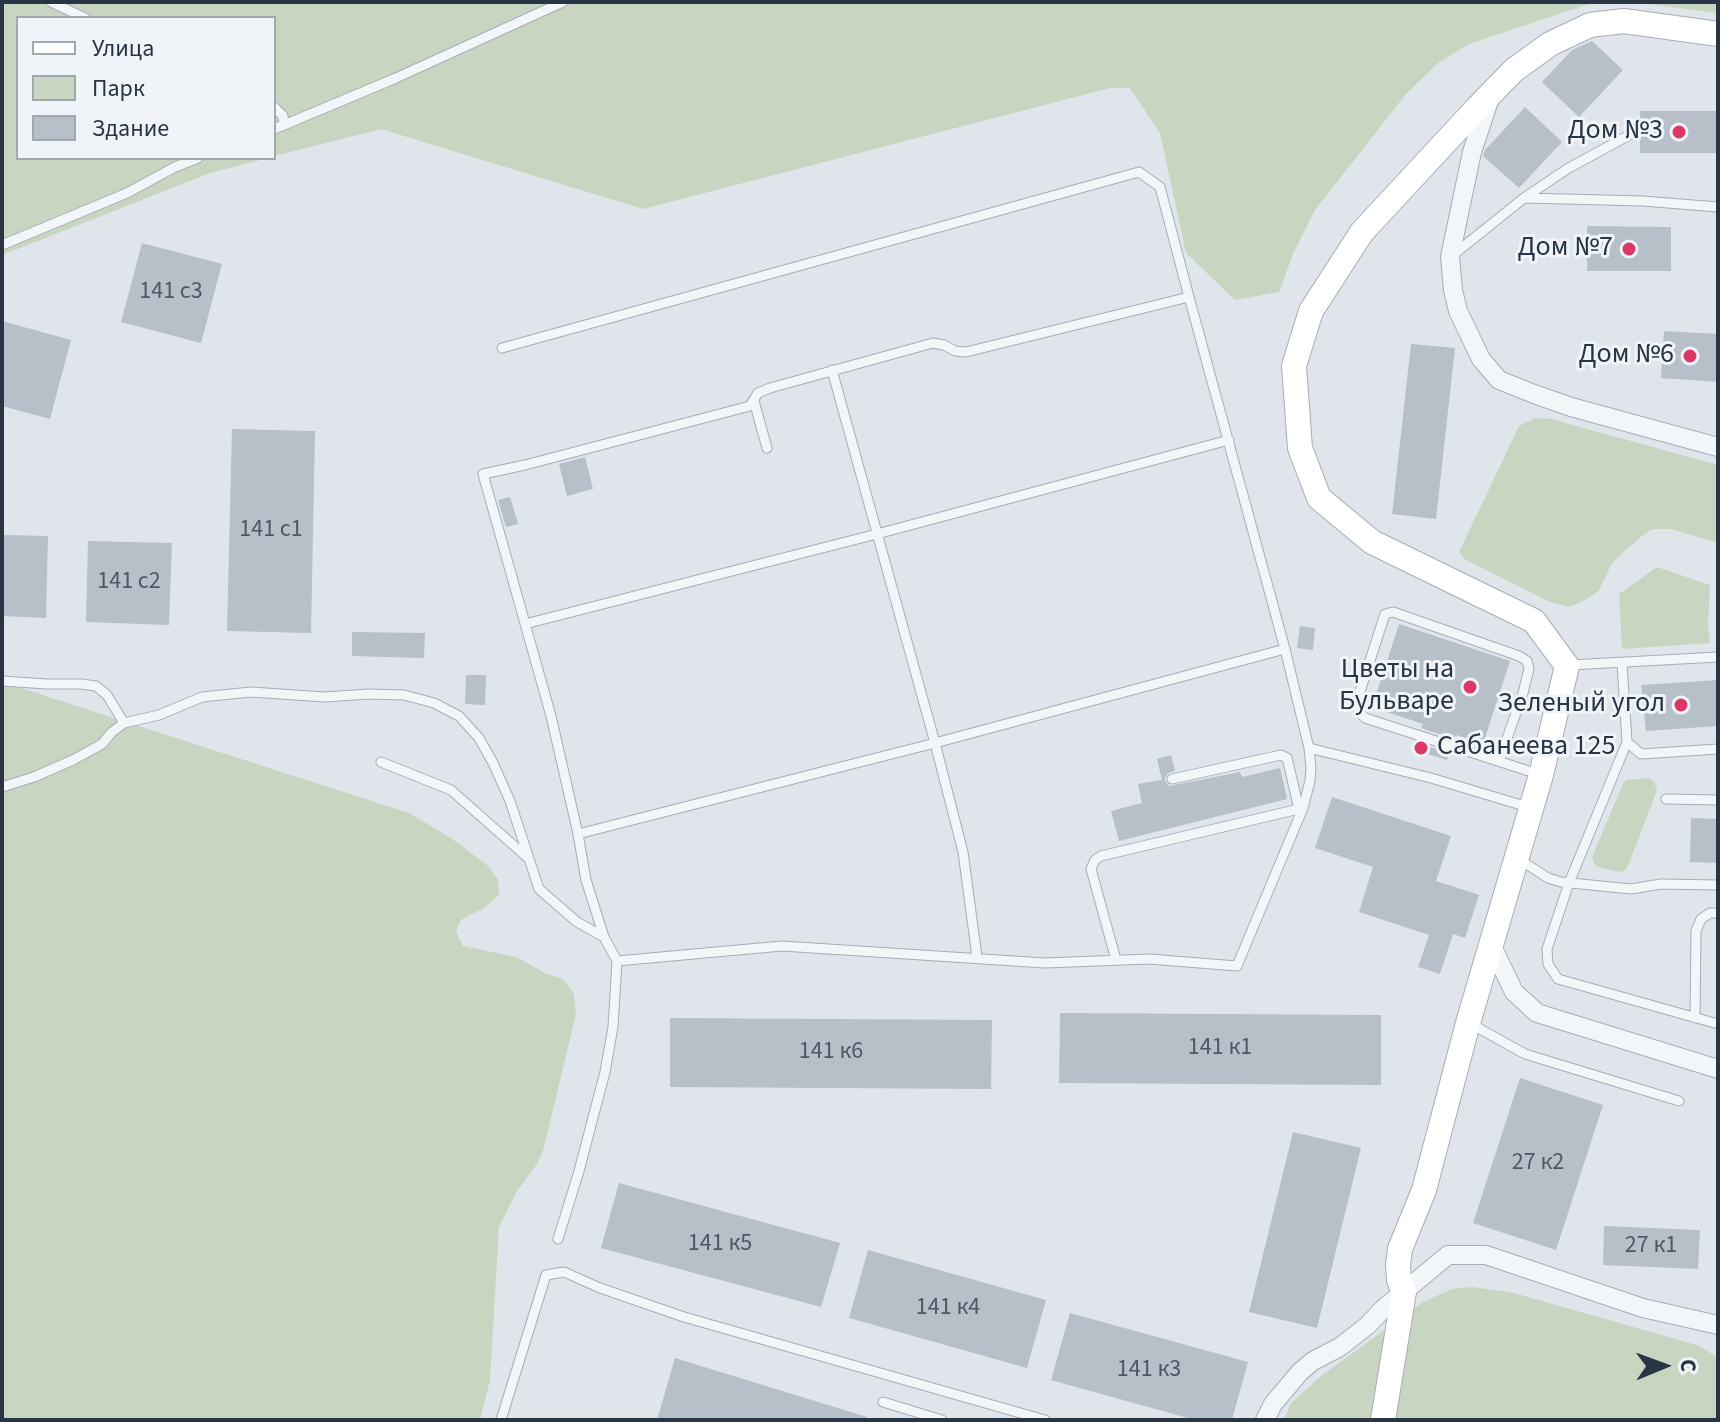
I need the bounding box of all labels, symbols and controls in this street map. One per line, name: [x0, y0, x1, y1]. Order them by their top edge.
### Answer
legend: [16, 16, 276, 160]
text: Улица: [92, 31, 154, 66]
text: Парк: [92, 71, 145, 106]
text: Здание: [92, 111, 169, 146]
place label: Дом №3: [1568, 115, 1663, 149]
marker: Дом №3: [1670, 123, 1688, 141]
place label: Дом №7: [1518, 232, 1613, 266]
marker: Дом №7: [1620, 240, 1638, 258]
house number: 141 с3: [139, 279, 203, 307]
place label: Дом №6: [1579, 339, 1674, 373]
marker: Дом №6: [1681, 347, 1699, 365]
house number: 141 с1: [239, 517, 303, 545]
house number: 141 с2: [97, 569, 161, 597]
place label: Цветы на Бульваре: [1339, 654, 1454, 720]
marker: Цветы на Бульваре: [1461, 678, 1479, 696]
place label: Зеленый угол: [1497, 688, 1665, 722]
marker: Зеленый угол: [1672, 696, 1690, 714]
place label: Сабанеева 125: [1437, 731, 1615, 765]
marker: Сабанеева 125: [1412, 739, 1430, 757]
house number: 141 к1: [1188, 1035, 1252, 1063]
house number: 141 к6: [799, 1039, 863, 1067]
house number: 27 к2: [1512, 1150, 1564, 1178]
house number: 141 к5: [688, 1231, 752, 1259]
house number: 27 к1: [1625, 1233, 1677, 1261]
house number: 141 к4: [916, 1295, 980, 1323]
north arrow: [1624, 1326, 1704, 1406]
house number: 141 к3: [1117, 1357, 1181, 1385]
text: С: [1672, 1359, 1704, 1372]

